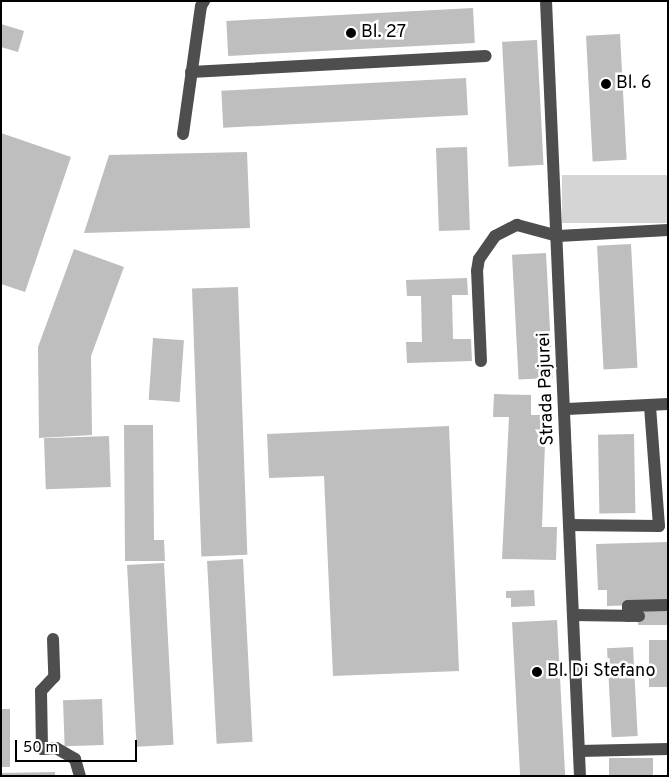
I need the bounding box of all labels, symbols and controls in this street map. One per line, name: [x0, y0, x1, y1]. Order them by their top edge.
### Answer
place label: Bl. 27: [361, 22, 406, 44]
marker: Bl. 27: [345, 27, 357, 39]
place label: Bl. 6: [616, 73, 652, 95]
marker: Bl. 6: [600, 78, 612, 90]
street label: Strada Pajurei: [534, 332, 560, 446]
place label: Bl. Di Stefano: [547, 661, 656, 683]
marker: Bl. Di Stefano: [531, 666, 543, 678]
scale bar: [18, 730, 140, 762]
text: 50 m: [23, 739, 58, 758]

